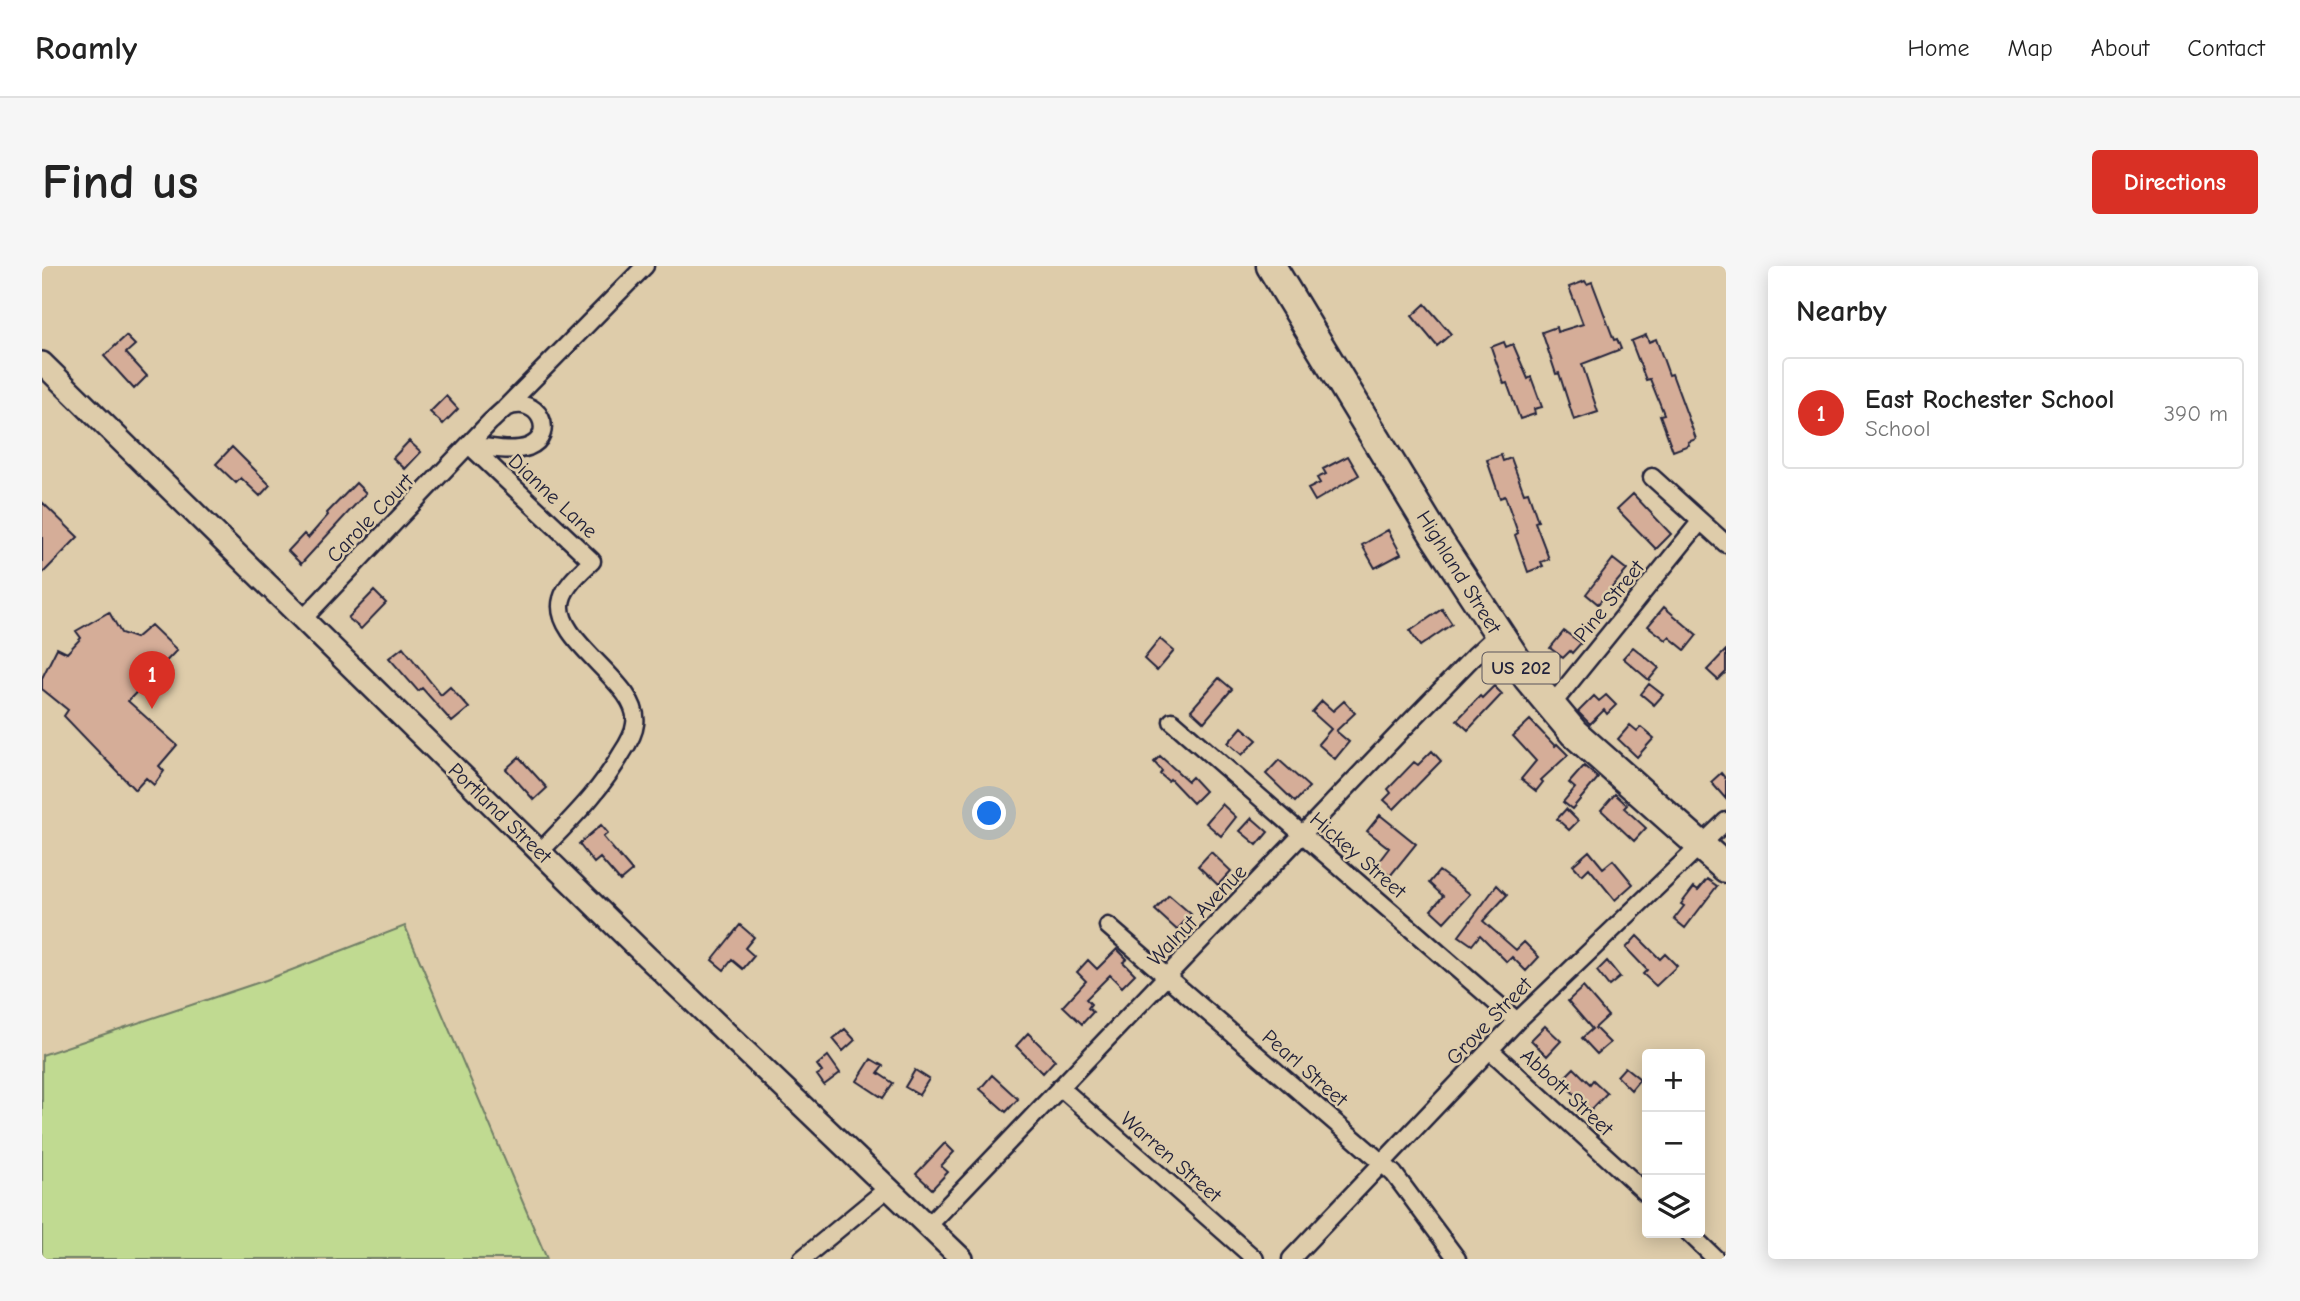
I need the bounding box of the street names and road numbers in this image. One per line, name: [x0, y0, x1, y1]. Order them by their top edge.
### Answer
street label: Dianne Lane: [504, 449, 602, 543]
street label: Carole Court: [322, 468, 419, 567]
street label: Highland Street: [1412, 506, 1507, 639]
street label: Pine Street: [1569, 554, 1650, 647]
road number: US 202: [1482, 652, 1560, 684]
street label: Portland Street: [443, 758, 557, 869]
street label: Hickey Street: [1305, 807, 1412, 904]
street label: Walnut Avenue: [1143, 859, 1251, 971]
street label: Grove Street: [1441, 972, 1537, 1070]
street label: Pearl Street: [1258, 1025, 1353, 1112]
street label: Abbott Street: [1516, 1043, 1619, 1141]
street label: Warren Street: [1116, 1107, 1227, 1208]

